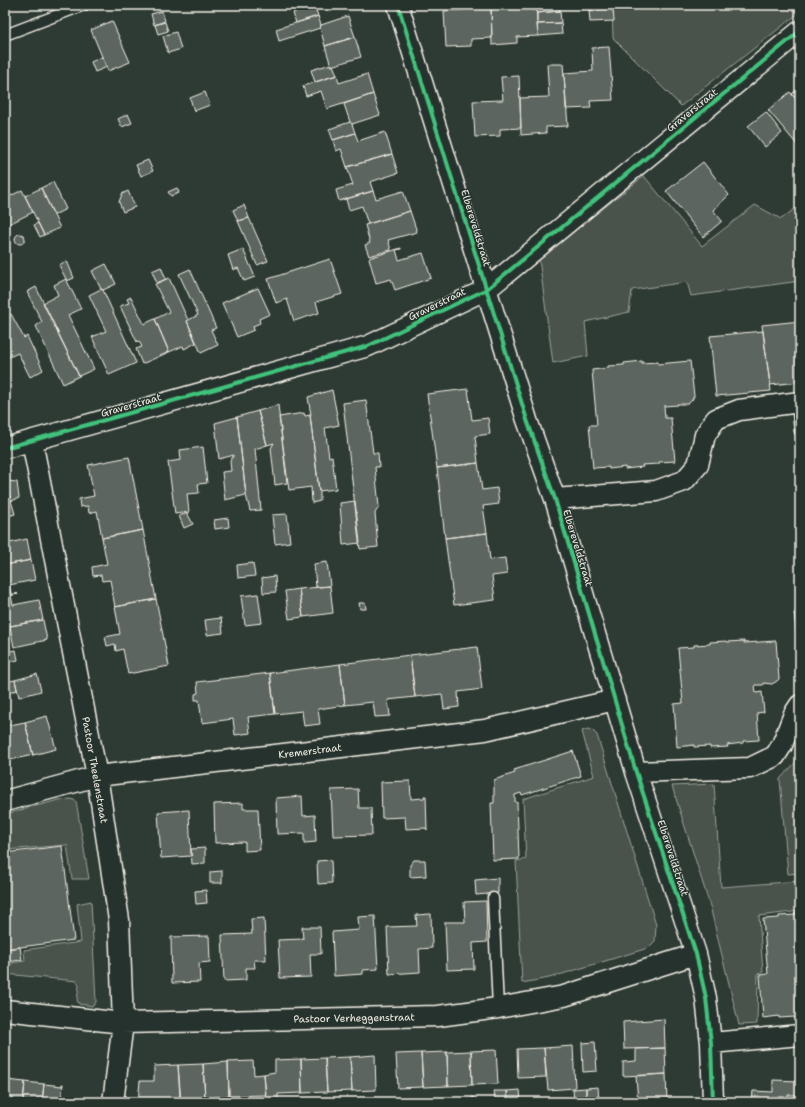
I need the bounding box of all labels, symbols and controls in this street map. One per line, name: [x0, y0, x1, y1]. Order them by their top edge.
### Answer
street label: Graverstraat: [664, 85, 720, 135]
street label: Elbereveldstraat: [458, 188, 494, 268]
street label: Graverstraat: [406, 285, 468, 323]
street label: Graverstraat: [99, 390, 163, 420]
street label: Elbereveldstraat: [560, 508, 596, 588]
street label: Pastoor Theelenstraat: [79, 716, 111, 824]
street label: Kremerstraat: [278, 741, 342, 761]
street label: Elbereveldstraat: [654, 818, 692, 898]
street label: Pastoor Verheggenstraat: [293, 1010, 415, 1026]

